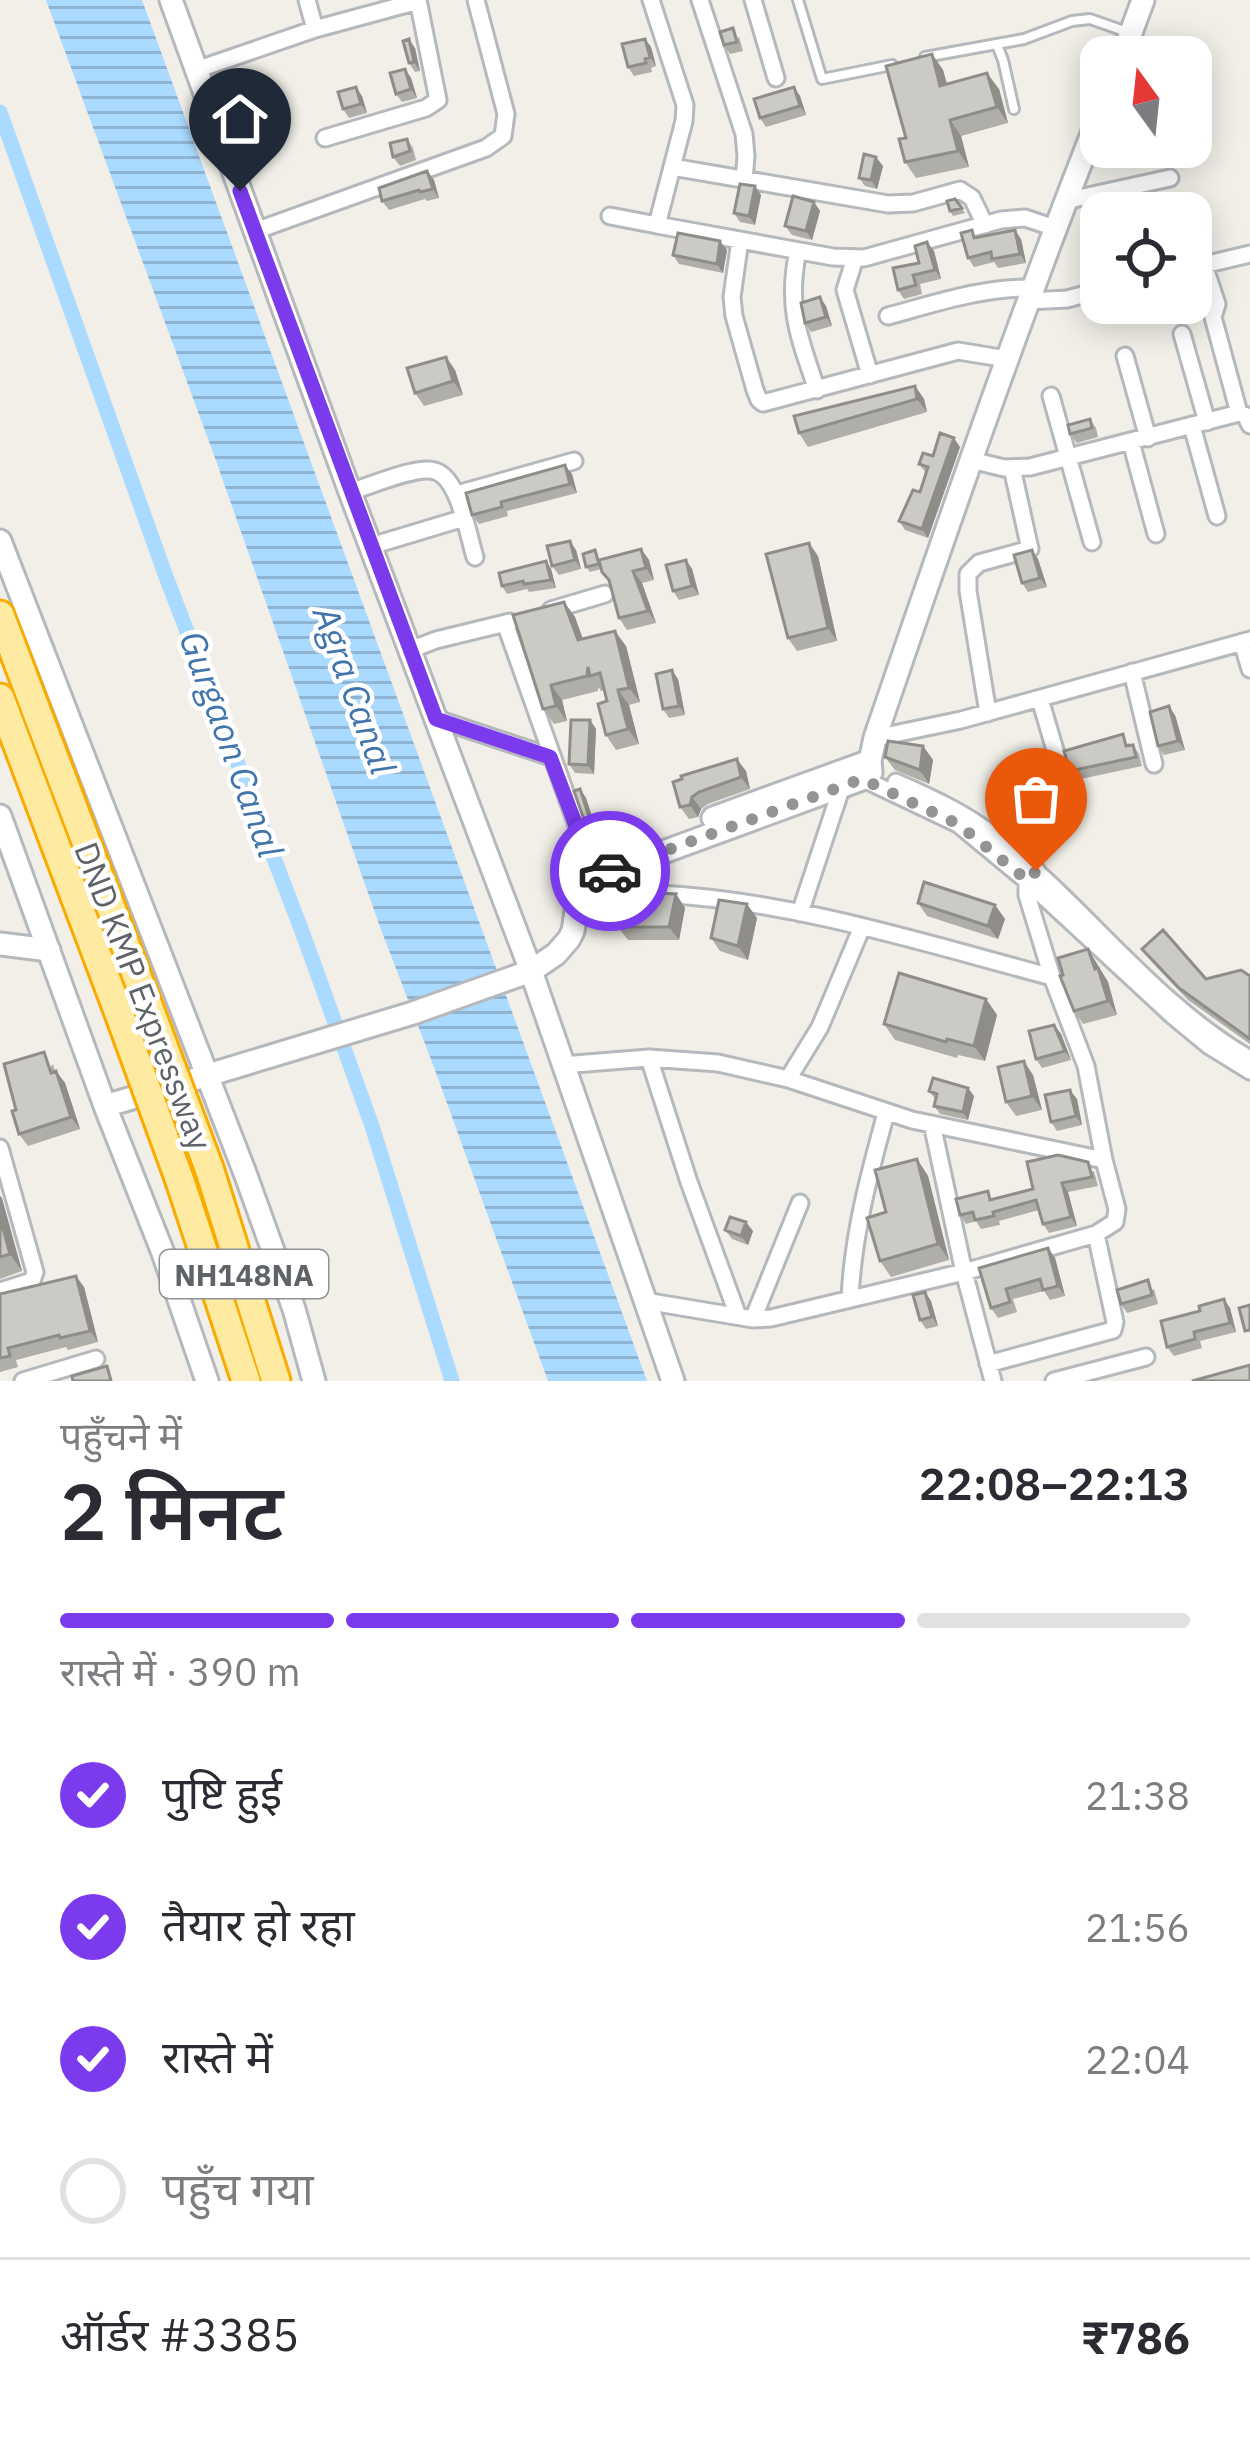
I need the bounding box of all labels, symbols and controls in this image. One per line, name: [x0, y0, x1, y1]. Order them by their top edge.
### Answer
north arrow: [1080, 36, 1212, 168]
map controls: [1080, 36, 1212, 324]
pin: [189, 68, 291, 191]
icon: home: [207, 86, 273, 152]
button: locate: [1080, 192, 1212, 324]
water label: Agra Canal: [302, 598, 407, 781]
water label: Gurgaon Canal: [169, 624, 295, 864]
pin: [985, 748, 1087, 871]
icon: bag: [1003, 766, 1069, 832]
courier: [550, 811, 670, 931]
street label: DND KMP Expressway: [65, 836, 223, 1156]
icon: car: [577, 838, 643, 904]
road number: NH148NA: [160, 1250, 328, 1298]
text: पहुँचने में: [60, 1410, 182, 1461]
text: 22:08–22:13: [919, 1454, 1190, 1512]
text: 2 मिनट: [60, 1460, 284, 1561]
text: रास्ते में · 390 m: [60, 1646, 301, 1697]
icon: check: [60, 1762, 126, 1828]
text: पुष्टि हुई: [162, 1763, 282, 1821]
text: 21:38: [1085, 1770, 1190, 1821]
icon: check: [60, 1894, 126, 1960]
text: तैयार हो रहा: [162, 1895, 355, 1953]
text: 21:56: [1085, 1902, 1190, 1953]
icon: check: [60, 2026, 126, 2092]
text: रास्ते में: [162, 2027, 273, 2085]
text: 22:04: [1085, 2034, 1190, 2085]
text: पहुँच गया: [162, 2159, 314, 2217]
text: ऑर्डर #3385: [60, 2305, 299, 2363]
text: ₹786: [1081, 2308, 1190, 2366]

